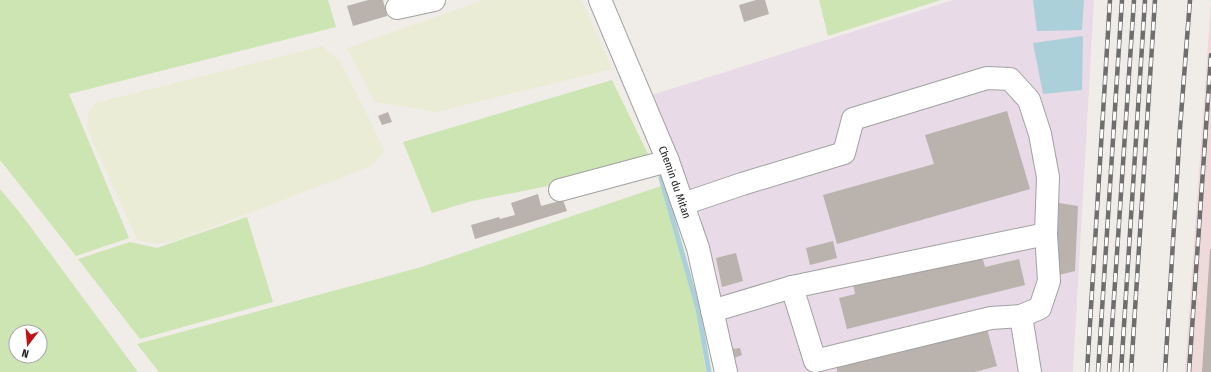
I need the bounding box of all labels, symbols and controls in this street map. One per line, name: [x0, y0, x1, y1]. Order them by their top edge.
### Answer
street label: Chemin du Mitan: [655, 144, 693, 220]
north arrow: [8, 324, 48, 364]
text: N: [20, 346, 30, 360]

